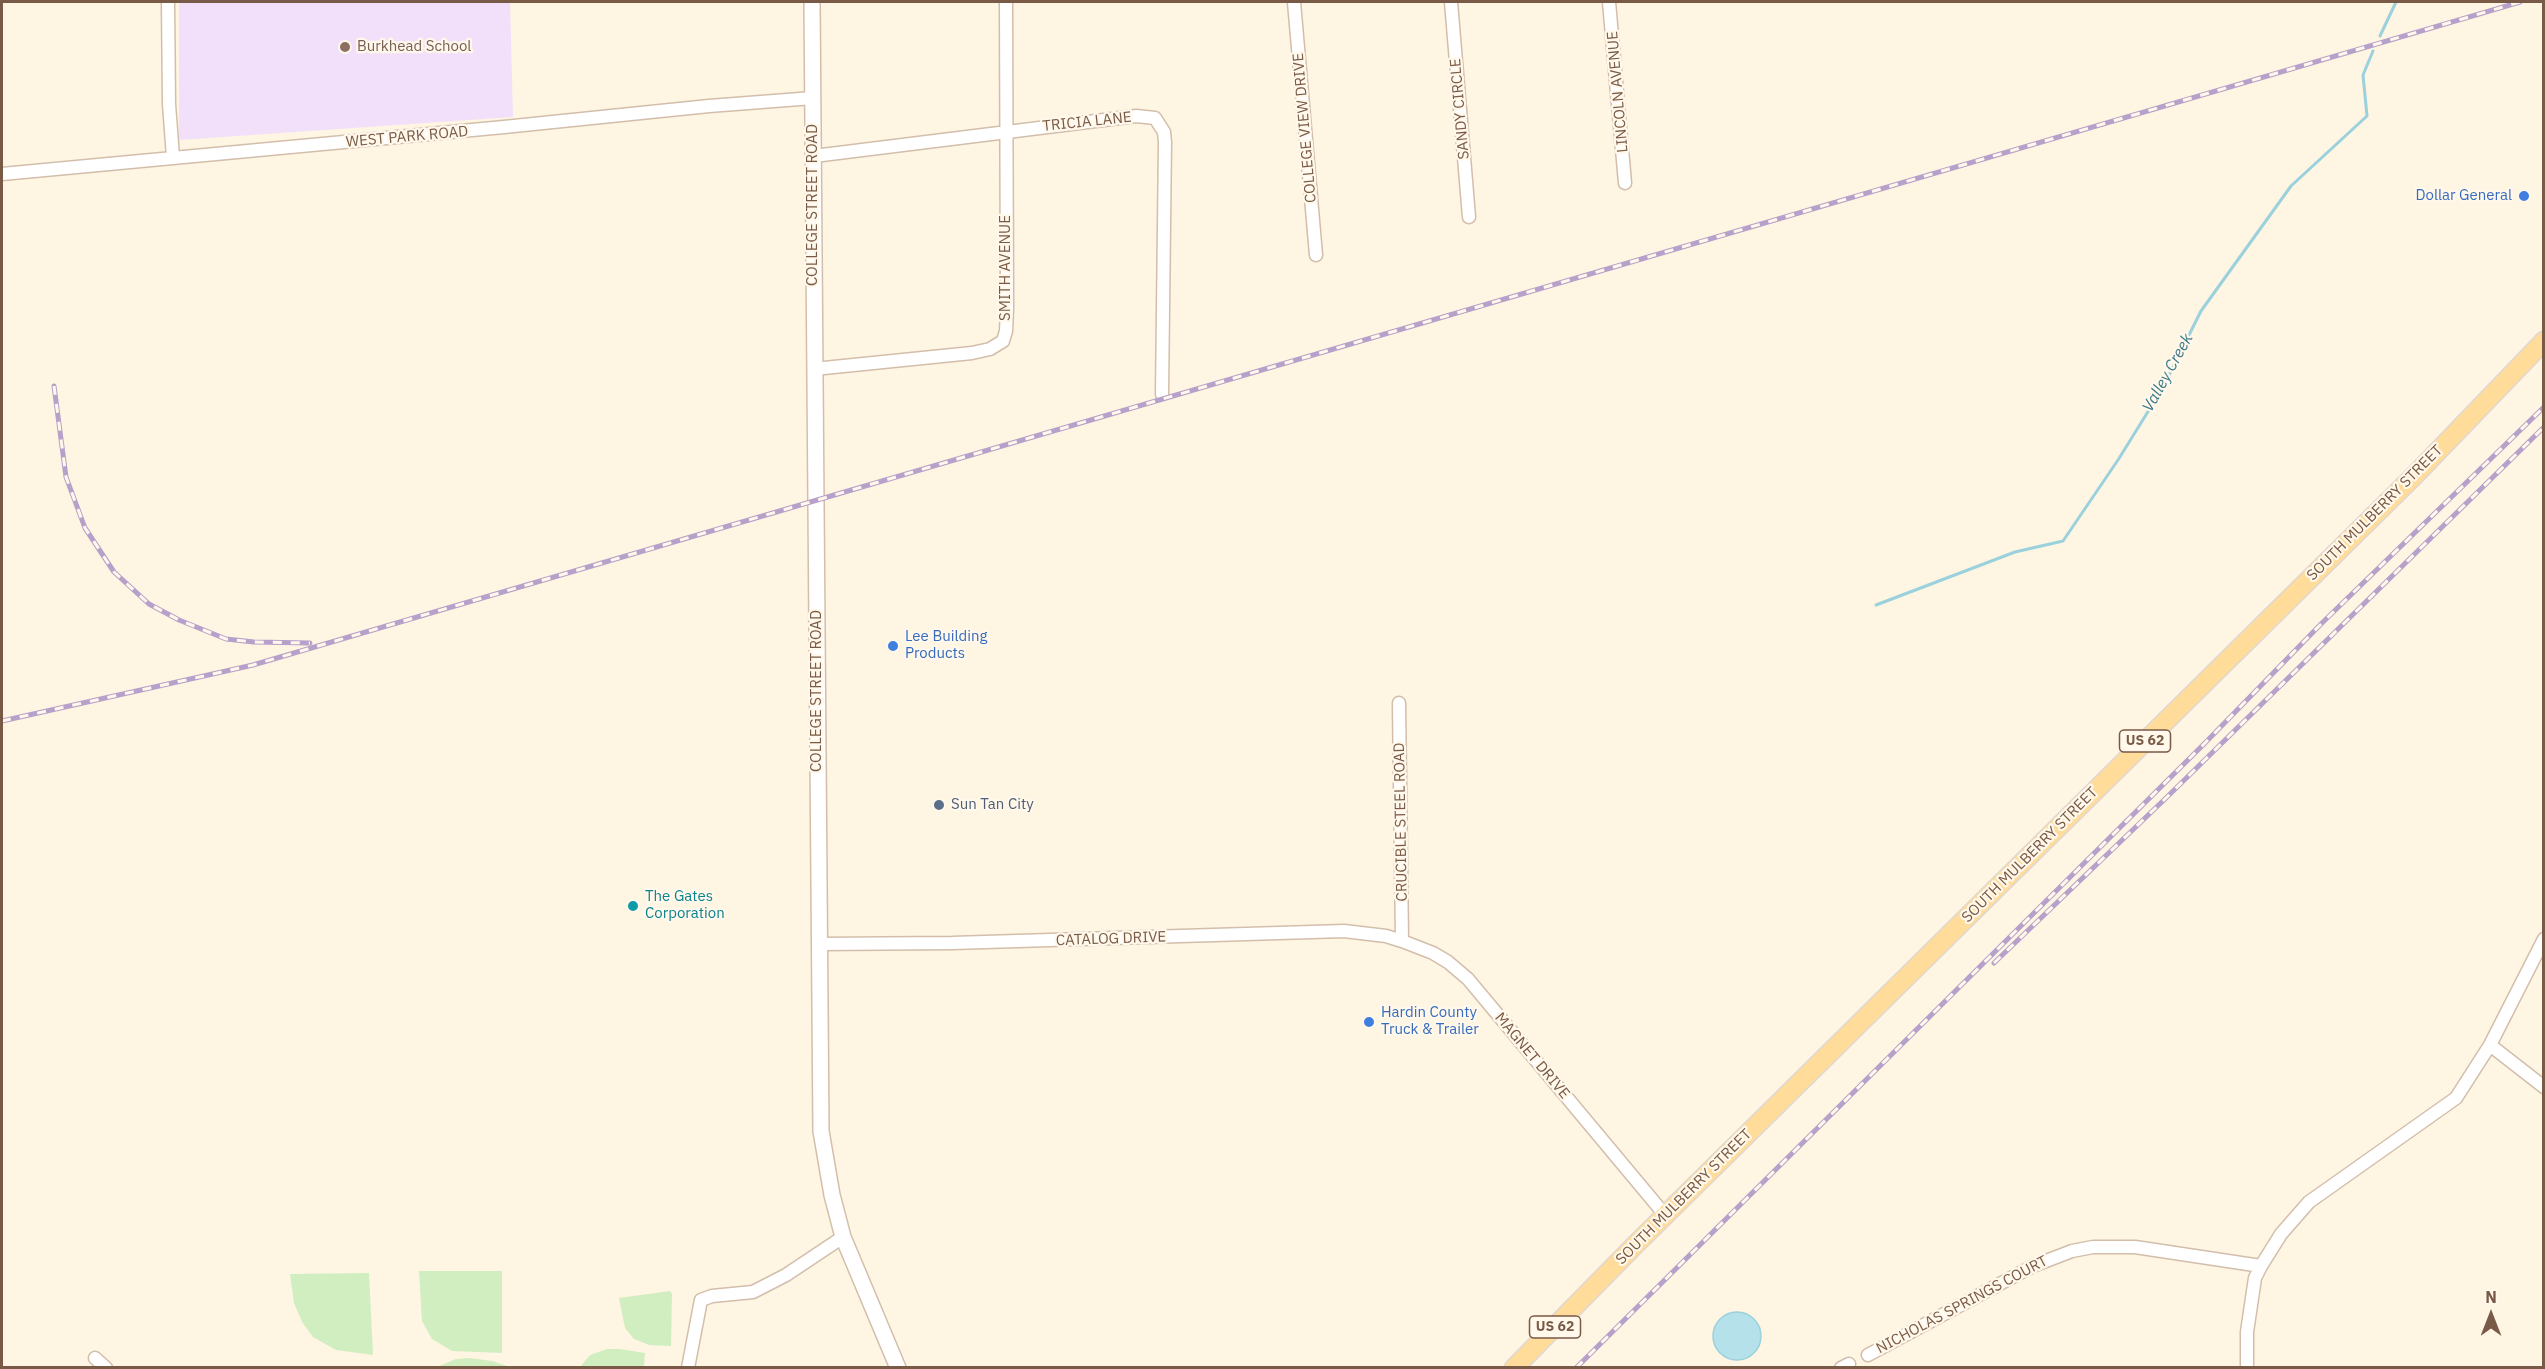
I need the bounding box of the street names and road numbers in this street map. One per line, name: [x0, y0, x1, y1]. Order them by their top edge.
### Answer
street label: LINCOLN AVENUE: [1604, 30, 1632, 154]
street label: COLLEGE VIEW DRIVE: [1289, 52, 1321, 204]
street label: SANDY CIRCLE: [1447, 58, 1473, 160]
street label: TRICIA LANE: [1042, 108, 1132, 136]
street label: WEST PARK ROAD: [345, 123, 469, 151]
street label: COLLEGE STREET ROAD: [804, 124, 822, 286]
street label: SMITH AVENUE: [997, 215, 1015, 321]
street label: SOUTH MULBERRY STREET: [2303, 441, 2447, 585]
street label: COLLEGE STREET ROAD: [808, 610, 826, 772]
road number: US 62: [2120, 730, 2170, 752]
street label: CRUCIBLE STEEL ROAD: [1391, 742, 1411, 902]
street label: SOUTH MULBERRY STREET: [1958, 783, 2102, 927]
street label: CATALOG DRIVE: [1056, 928, 1166, 950]
street label: MAGNET DRIVE: [1491, 1009, 1573, 1103]
street label: SOUTH MULBERRY STREET: [1612, 1125, 1756, 1269]
street label: NICHOLAS SPRINGS COURT: [1873, 1252, 2051, 1358]
road number: US 62: [1530, 1316, 1580, 1338]

